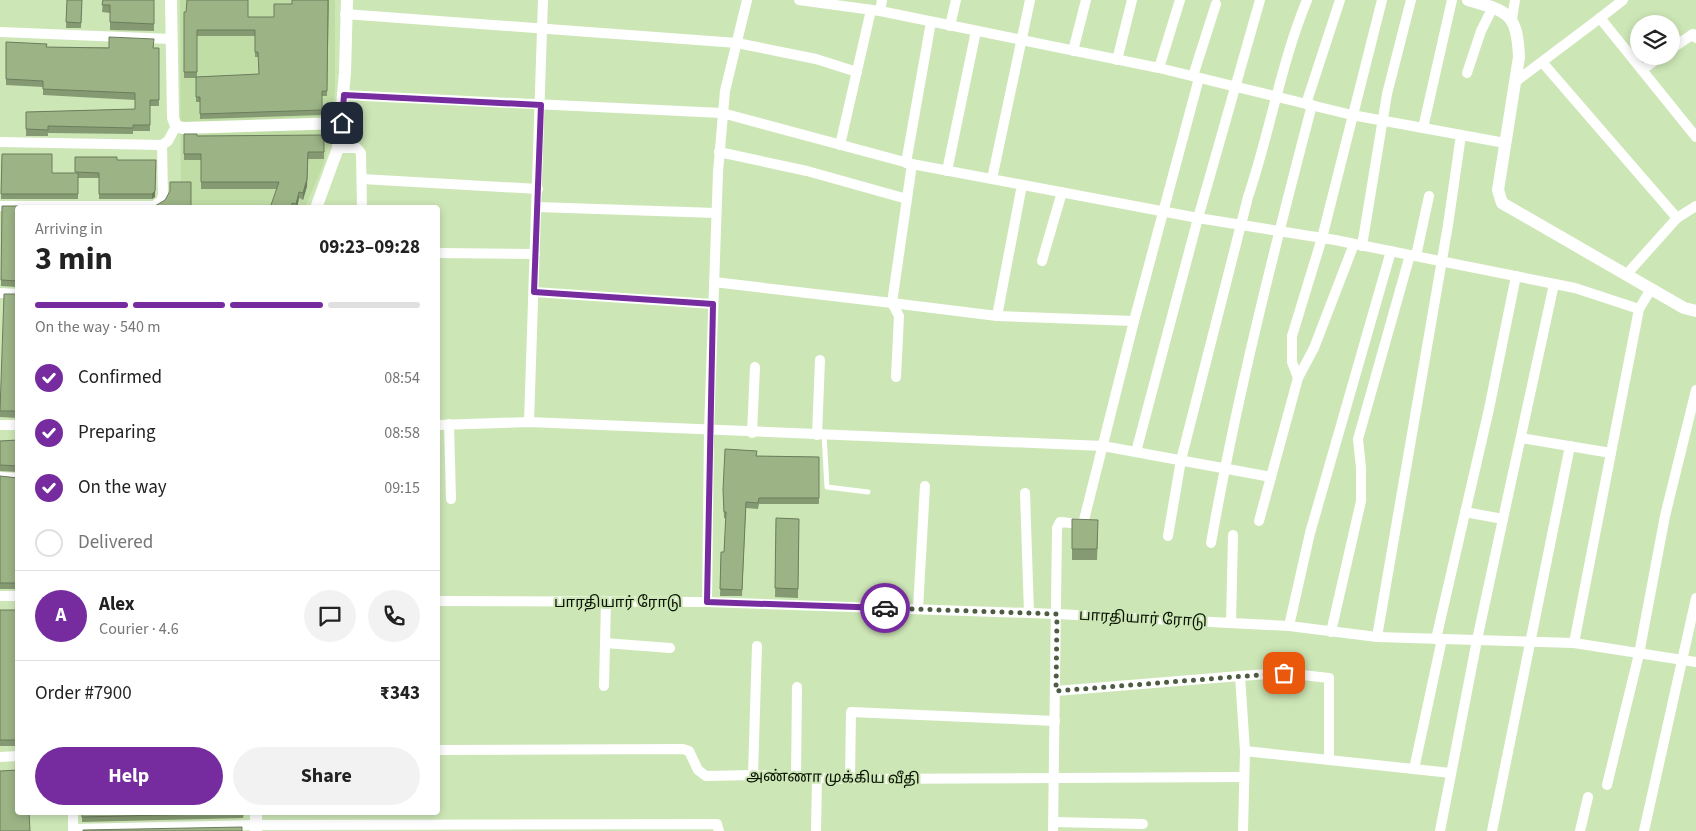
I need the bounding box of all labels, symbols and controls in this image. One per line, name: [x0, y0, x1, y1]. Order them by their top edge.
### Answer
map controls: [1630, 15, 1680, 65]
button: layers: [1630, 15, 1680, 65]
pin: [321, 102, 363, 144]
icon: home: [328, 109, 356, 137]
text: Arriving in: [35, 218, 103, 240]
text: 09:23–09:28: [319, 234, 420, 261]
text: 3 min: [35, 236, 113, 282]
text: On the way · 540 m: [35, 316, 160, 338]
icon: check: [35, 364, 63, 392]
text: Confirmed: [78, 364, 162, 391]
text: 08:54: [384, 367, 420, 389]
icon: check: [35, 419, 63, 447]
text: Preparing: [78, 419, 156, 446]
text: 08:58: [384, 422, 420, 444]
icon: check: [35, 474, 63, 502]
text: On the way: [78, 474, 167, 501]
text: 09:15: [384, 477, 420, 499]
text: Delivered: [78, 529, 153, 556]
courier: [860, 583, 910, 633]
button: chat: [304, 590, 356, 642]
button: phone: [368, 590, 420, 642]
text: Alex: [99, 591, 135, 618]
street label: பாரதியார் ரோடு: [554, 592, 682, 613]
icon: car: [871, 594, 899, 622]
text: A: [56, 602, 66, 629]
street label: பாரதியார் ரோடு: [1078, 605, 1208, 632]
text: Courier · 4.6: [99, 618, 179, 640]
pin: [1263, 652, 1305, 694]
icon: bag: [1270, 659, 1298, 687]
text: Order #7900: [35, 680, 132, 707]
text: ₹343: [380, 680, 420, 707]
button: Help: [35, 747, 223, 805]
button: Share: [233, 747, 420, 805]
street label: அண்ணா முக்கிய வீதி: [746, 765, 920, 790]

